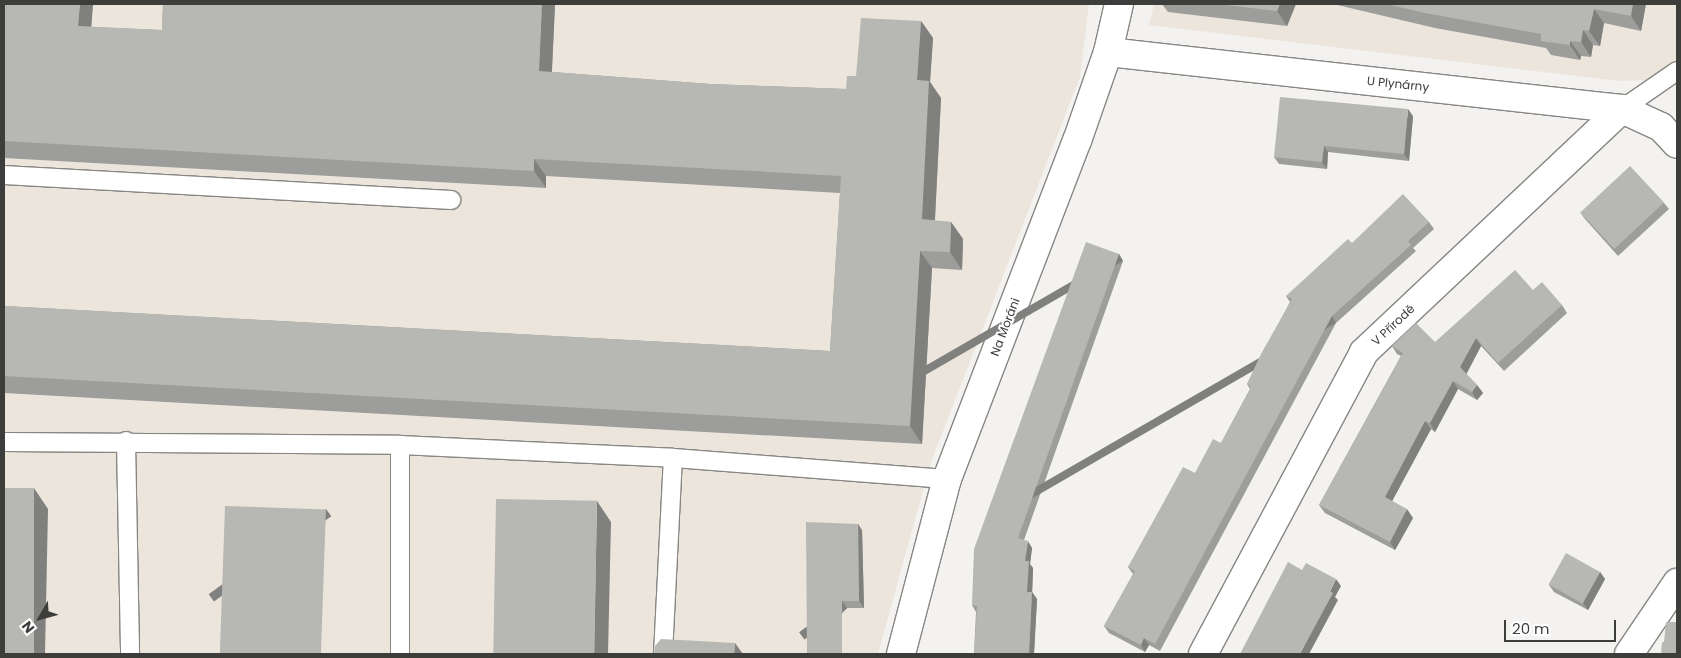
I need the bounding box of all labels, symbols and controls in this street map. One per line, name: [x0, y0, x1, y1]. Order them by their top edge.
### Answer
street label: U Plynárny: [1366, 74, 1430, 94]
street label: Na Moráni: [987, 296, 1023, 358]
street label: V Přírodě: [1369, 302, 1417, 348]
north arrow: [15, 593, 65, 643]
scale bar: [1506, 610, 1618, 642]
text: N: [17, 617, 39, 638]
text: 20 m: [1512, 618, 1550, 639]

